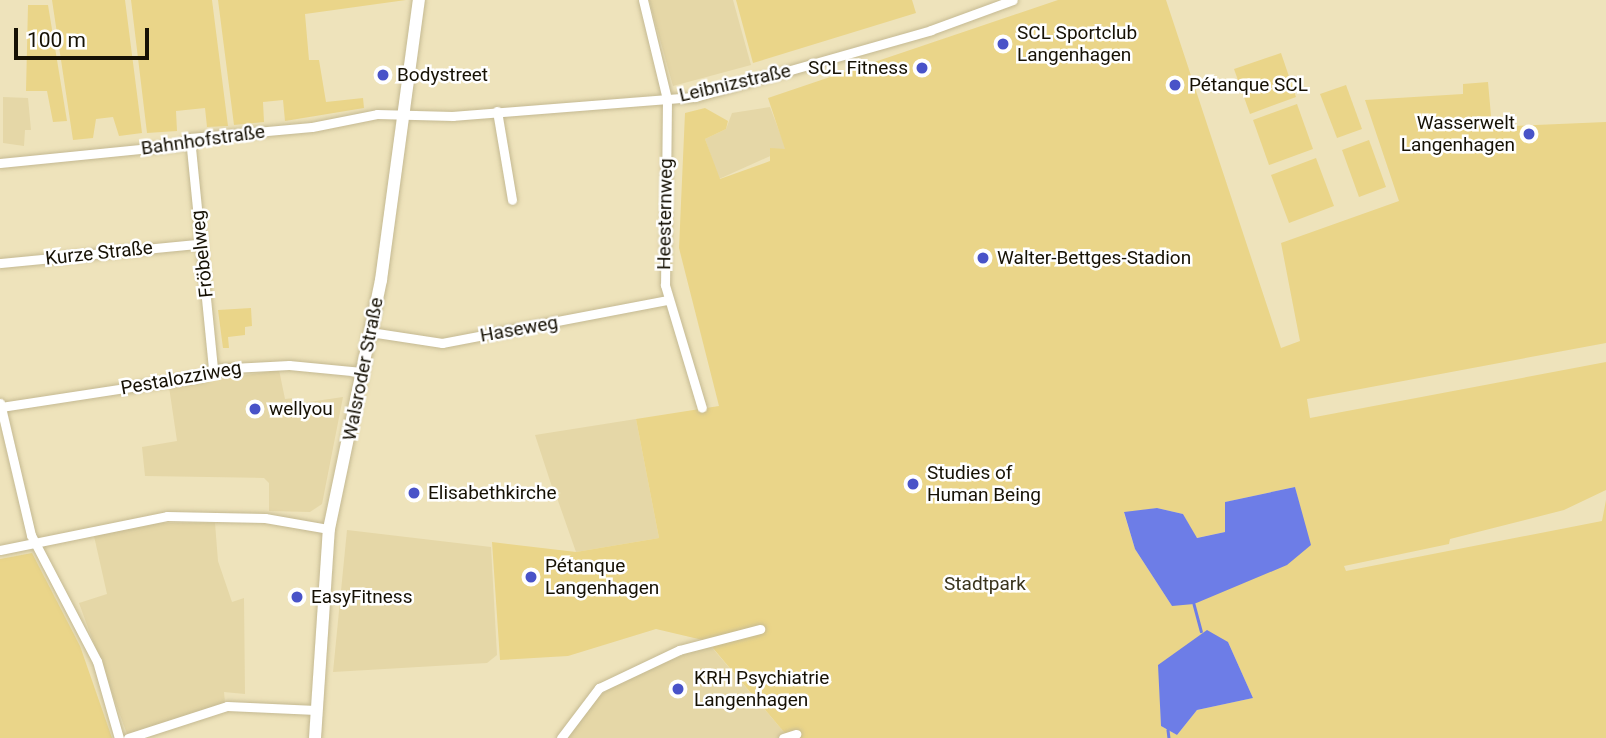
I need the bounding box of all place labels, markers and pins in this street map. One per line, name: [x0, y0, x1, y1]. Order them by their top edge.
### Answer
place label: SCL Sportclub Langenhagen: [1017, 22, 1137, 66]
marker: SCL Sportclub Langenhagen: [995, 36, 1011, 52]
place label: SCL Fitness: [808, 57, 908, 79]
marker: SCL Fitness: [914, 60, 930, 76]
place label: Bodystreet: [397, 64, 488, 86]
marker: Bodystreet: [375, 67, 391, 83]
place label: Pétanque SCL: [1189, 74, 1308, 96]
marker: Pétanque SCL: [1167, 77, 1183, 93]
place label: Wasserwelt Langenhagen: [1401, 112, 1515, 156]
marker: Wasserwelt Langenhagen: [1521, 126, 1537, 142]
place label: Walter-Bettges-Stadion: [997, 247, 1191, 269]
marker: Walter-Bettges-Stadion: [975, 250, 991, 266]
place label: wellyou: [269, 398, 333, 420]
marker: wellyou: [247, 401, 263, 417]
place label: Studies of Human Being: [927, 462, 1041, 506]
marker: Studies of Human Being: [905, 476, 921, 492]
place label: Elisabethkirche: [428, 482, 557, 504]
marker: Elisabethkirche: [406, 485, 422, 501]
place label: Pétanque Langenhagen: [545, 555, 659, 599]
marker: Pétanque Langenhagen: [523, 569, 539, 585]
place label: EasyFitness: [311, 586, 412, 608]
marker: EasyFitness: [289, 589, 305, 605]
place label: KRH Psychiatrie Langenhagen: [694, 667, 829, 711]
marker: KRH Psychiatrie Langenhagen: [668, 679, 688, 699]

